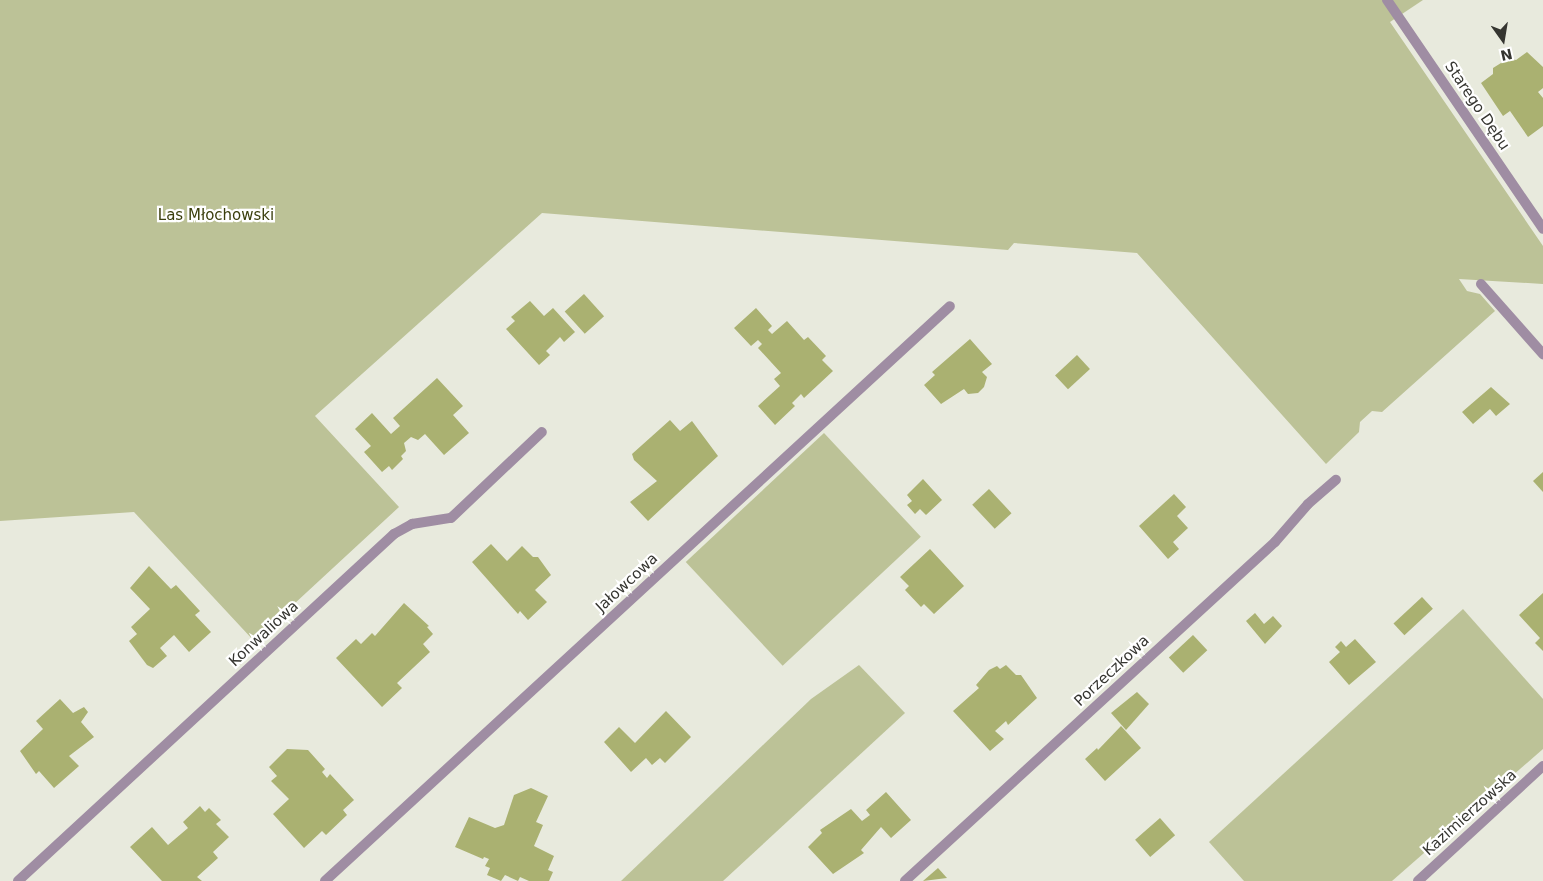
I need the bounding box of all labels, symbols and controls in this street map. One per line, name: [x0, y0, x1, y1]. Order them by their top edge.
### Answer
north arrow: [1478, 15, 1528, 65]
text: N: [1499, 46, 1514, 64]
street label: Starego Dębu: [1441, 58, 1513, 154]
park label: Las Młochowski: [158, 207, 274, 225]
street label: Jałowcowa: [592, 550, 662, 616]
street label: Konwaliowa: [226, 597, 302, 671]
street label: Porzeczkowa: [1071, 632, 1153, 710]
street label: Kazimierzowska: [1419, 766, 1521, 860]

